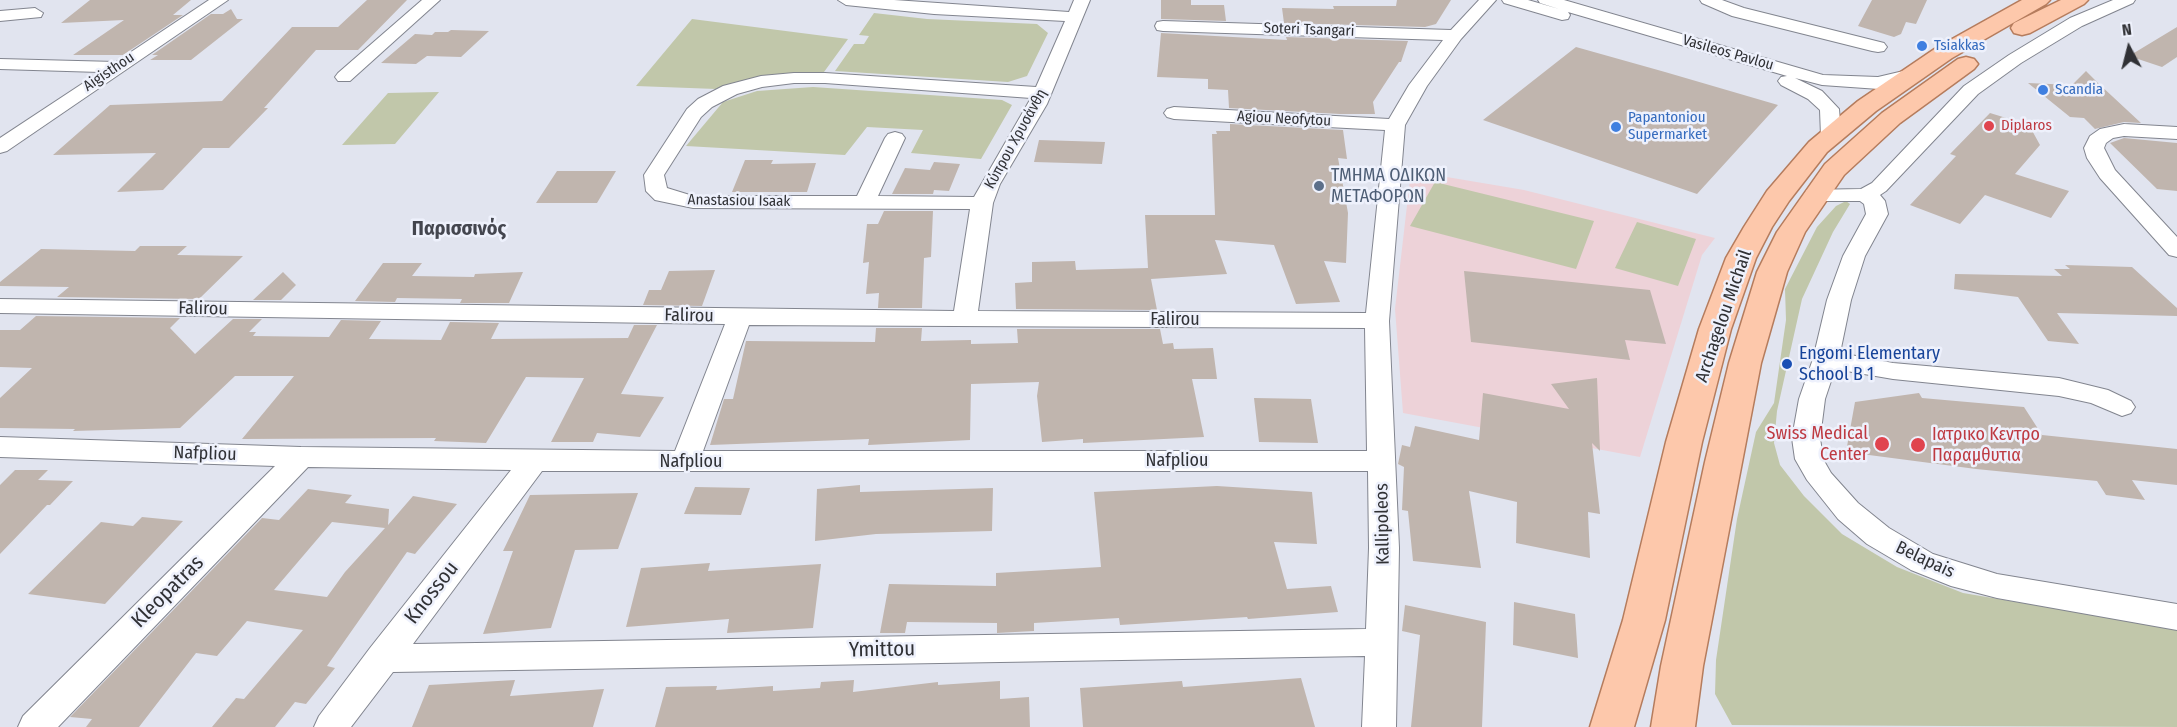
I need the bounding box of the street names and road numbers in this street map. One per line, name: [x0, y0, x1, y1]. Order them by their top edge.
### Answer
street label: Soteri Tsangari: [1263, 19, 1355, 41]
street label: Vasileos Pavlou: [1680, 31, 1776, 75]
street label: Aigisthou: [80, 48, 138, 96]
street label: Κύπρου Χρυσάνθη: [981, 86, 1051, 192]
street label: Agiou Neofytou: [1237, 108, 1331, 130]
street label: Anastasiou Isaak: [687, 191, 791, 211]
street label: Archagelou Michail: [1691, 247, 1757, 385]
street label: Falirou: [178, 298, 228, 320]
street label: Falirou: [664, 305, 714, 327]
street label: Falirou: [1150, 309, 1200, 331]
street label: Nafpliou: [173, 442, 237, 466]
street label: Nafpliou: [1146, 450, 1208, 472]
street label: Nafpliou: [660, 451, 722, 473]
street label: Kallipoleos: [1371, 483, 1395, 565]
street label: Belapais: [1892, 537, 1958, 583]
street label: Kleopatras: [127, 551, 209, 633]
street label: Knossou: [400, 556, 464, 630]
street label: Ymittou: [849, 637, 915, 663]

